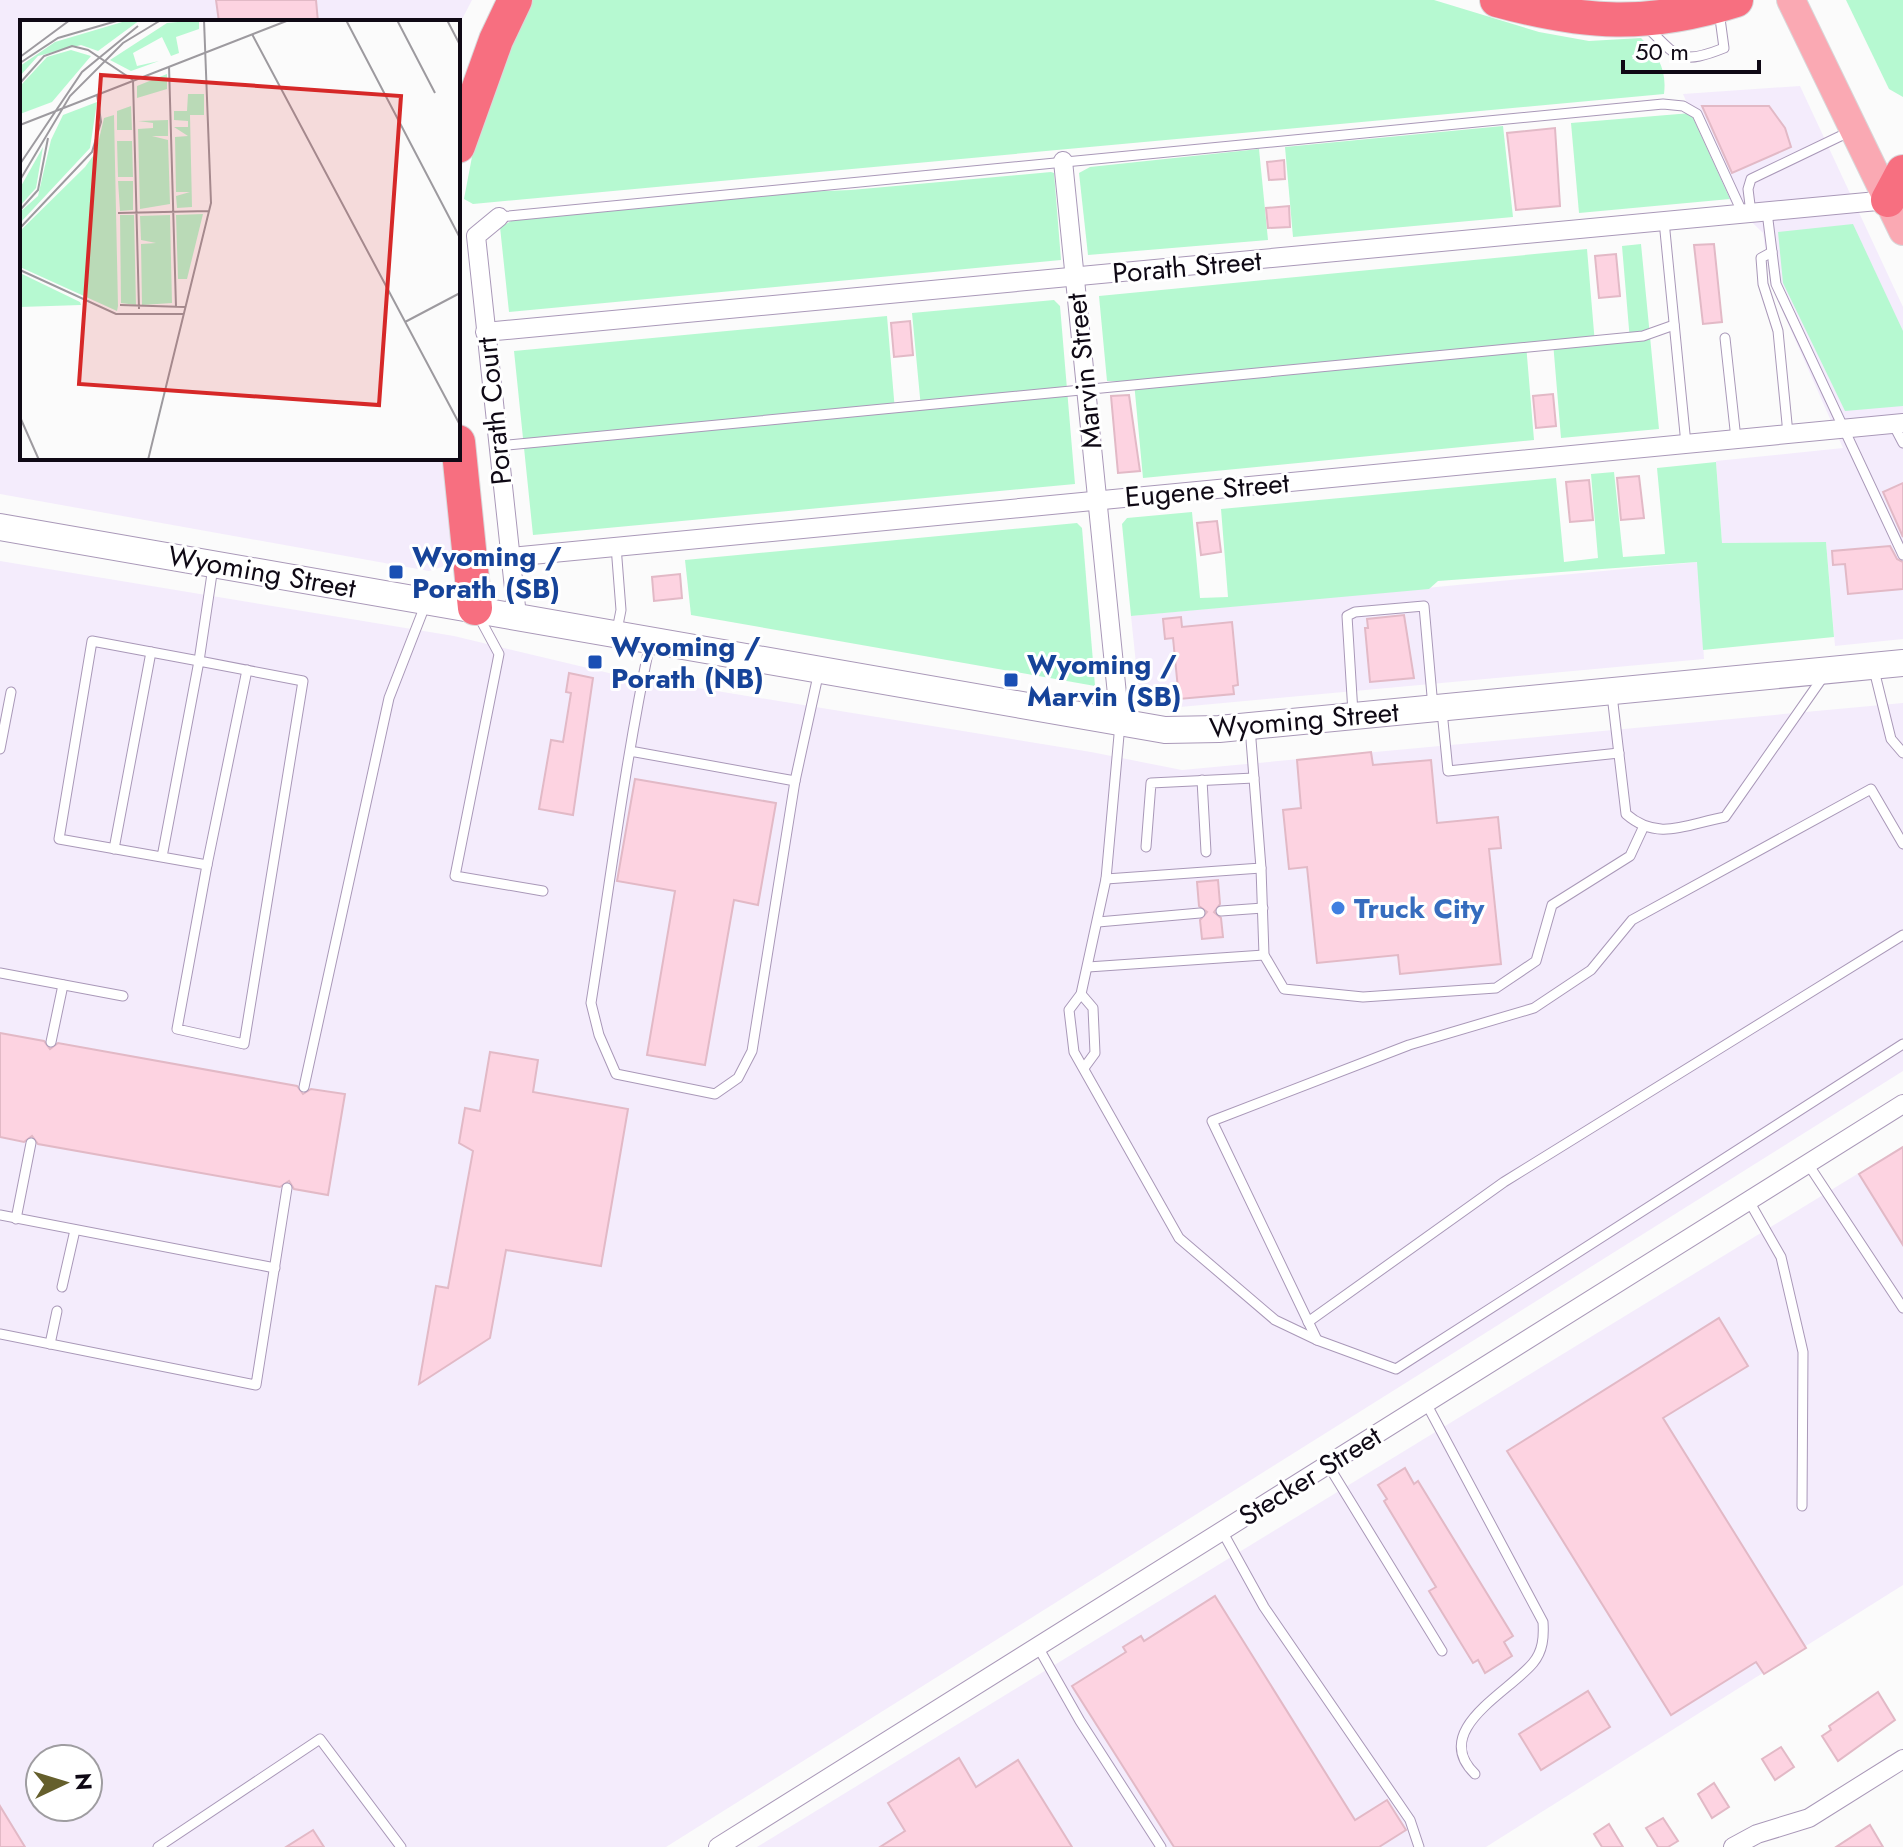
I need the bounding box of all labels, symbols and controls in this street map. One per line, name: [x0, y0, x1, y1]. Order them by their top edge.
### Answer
inset map: [20, 20, 460, 460]
scale bar: [1623, 24, 1759, 74]
text: 50 m: [1635, 34, 1689, 69]
street label: Porath Street: [1111, 240, 1264, 294]
street label: Marvin Street: [1055, 291, 1113, 451]
street label: Porath Court: [466, 335, 522, 487]
street label: Eugene Street: [1123, 462, 1291, 518]
street label: Wyoming Street: [165, 535, 359, 609]
place label: Wyoming / Porath (SB): [412, 536, 562, 609]
marker: Wyoming / Porath (SB): [387, 563, 405, 581]
place label: Wyoming / Porath (NB): [611, 626, 764, 699]
place label: Wyoming / Marvin (SB): [1027, 644, 1182, 717]
marker: Wyoming / Porath (NB): [586, 653, 604, 671]
marker: Wyoming / Marvin (SB): [1002, 671, 1020, 689]
street label: Wyoming Street: [1208, 691, 1401, 749]
place label: Truck City: [1354, 888, 1485, 929]
marker: Truck City: [1329, 899, 1347, 917]
street label: Stecker Street: [1231, 1416, 1389, 1536]
north arrow: [24, 1743, 104, 1823]
text: N: [67, 1772, 101, 1791]

